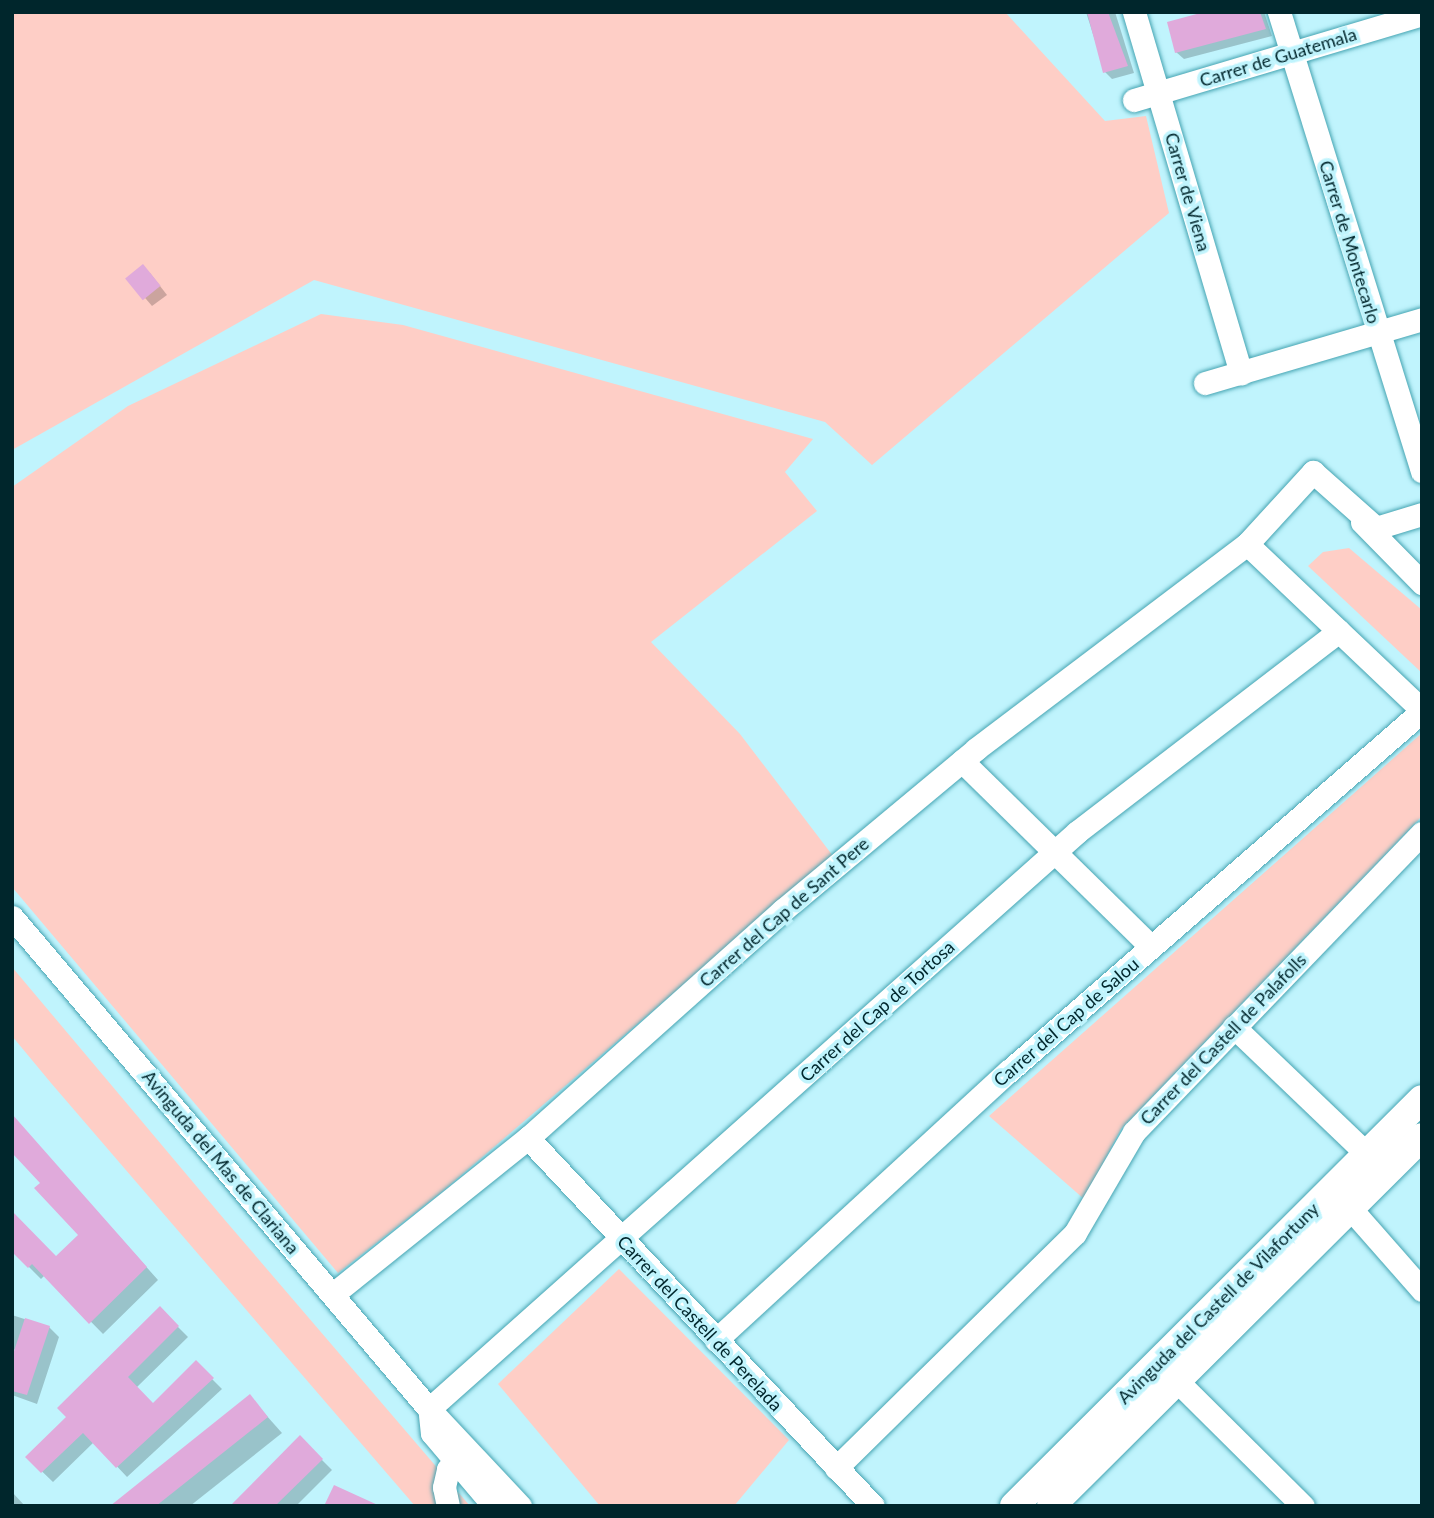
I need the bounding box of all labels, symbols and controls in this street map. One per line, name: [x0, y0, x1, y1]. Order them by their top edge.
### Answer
street label: Carrer de Guatemala: [1197, 23, 1359, 91]
street label: Carrer de Viena: [1161, 130, 1215, 254]
street label: Carrer de Montecarlo: [1315, 158, 1385, 326]
street label: Carrer del Cap de Sant Pere: [695, 832, 873, 992]
street label: Carrer del Cap de Tortosa: [795, 936, 959, 1086]
street label: Carrer del Castell de Palafolls: [1135, 949, 1311, 1129]
street label: Carrer del Cap de Salou: [989, 953, 1143, 1091]
street label: Avinguda del Mas de Clariana: [138, 1066, 304, 1258]
street label: Avinguda del Castell de Vilafortuny: [1113, 1198, 1323, 1408]
street label: Carrer del Castell de Perelada: [613, 1231, 787, 1415]

